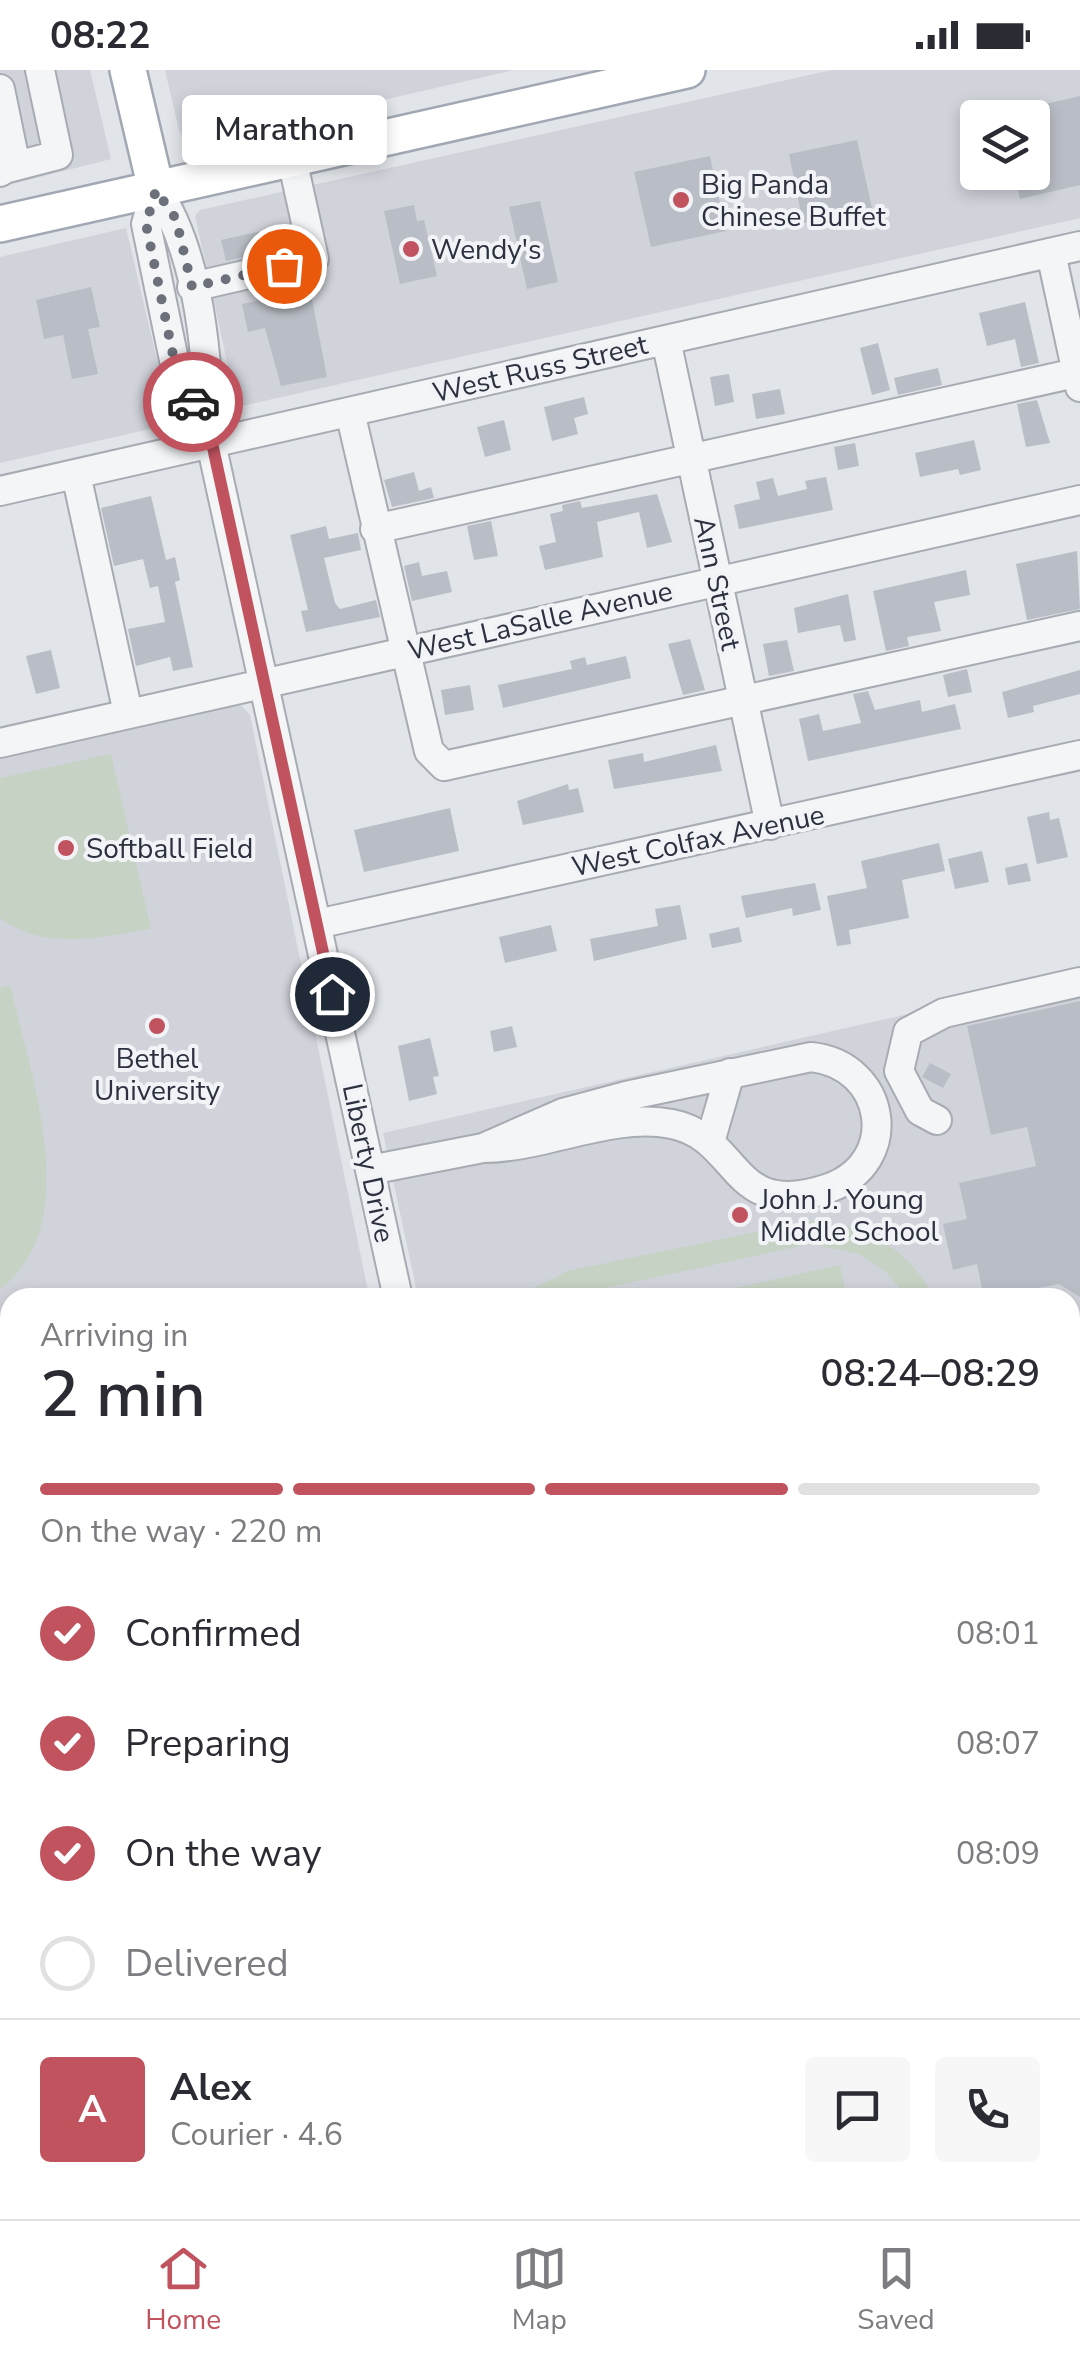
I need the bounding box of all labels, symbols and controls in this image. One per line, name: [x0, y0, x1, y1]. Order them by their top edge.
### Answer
text: 08:22: [50, 10, 151, 61]
callout: Marathon: [182, 96, 386, 166]
map controls: [960, 100, 1050, 190]
button: layers: [960, 100, 1050, 190]
text: Marathon: [214, 108, 355, 151]
place label: Big Panda Chinese Buffet: [701, 166, 886, 236]
marker: Big Panda Chinese Buffet: [670, 189, 692, 211]
pin: [242, 224, 327, 309]
place label: Wendy's: [431, 231, 541, 269]
marker: Wendy's: [400, 238, 422, 260]
icon: bag: [257, 239, 312, 294]
street label: West Russ Street: [429, 326, 652, 412]
courier: [143, 352, 243, 452]
icon: car: [166, 375, 221, 430]
street label: Ann Street: [684, 513, 750, 654]
street label: West LaSalle Avenue: [404, 572, 676, 670]
street label: West Colfax Avenue: [568, 796, 828, 886]
place label: Softball Field: [86, 830, 253, 868]
marker: Softball Field: [55, 837, 77, 859]
pin: [290, 952, 375, 1037]
icon: home: [305, 967, 360, 1022]
marker: Bethel University: [146, 1015, 168, 1037]
place label: Bethel University: [94, 1040, 221, 1110]
street label: Liberty Drive: [333, 1080, 403, 1246]
place label: John J. Young Middle School: [759, 1181, 940, 1251]
marker: John J. Young Middle School: [729, 1204, 751, 1226]
text: Arriving in: [40, 1314, 188, 1357]
text: 08:24–08:29: [821, 1348, 1040, 1399]
text: 2 min: [40, 1350, 206, 1439]
text: On the way · 220 m: [40, 1510, 322, 1553]
icon: check: [40, 1606, 95, 1661]
text: Confirmed: [125, 1608, 302, 1659]
text: 08:01: [956, 1612, 1040, 1655]
icon: check: [40, 1716, 95, 1771]
text: Preparing: [125, 1718, 291, 1769]
text: 08:07: [956, 1722, 1040, 1765]
icon: check: [40, 1826, 95, 1881]
text: On the way: [125, 1828, 321, 1879]
text: 08:09: [956, 1832, 1040, 1875]
text: Delivered: [125, 1938, 289, 1989]
button: chat: [805, 2057, 910, 2162]
button: phone: [935, 2057, 1040, 2162]
text: Alex: [170, 2062, 251, 2113]
text: A: [78, 2084, 107, 2135]
text: Courier · 4.6: [170, 2113, 343, 2156]
tab: Home: [145, 2241, 221, 2339]
tab: Map: [512, 2241, 567, 2339]
tab: Saved: [857, 2241, 935, 2339]

